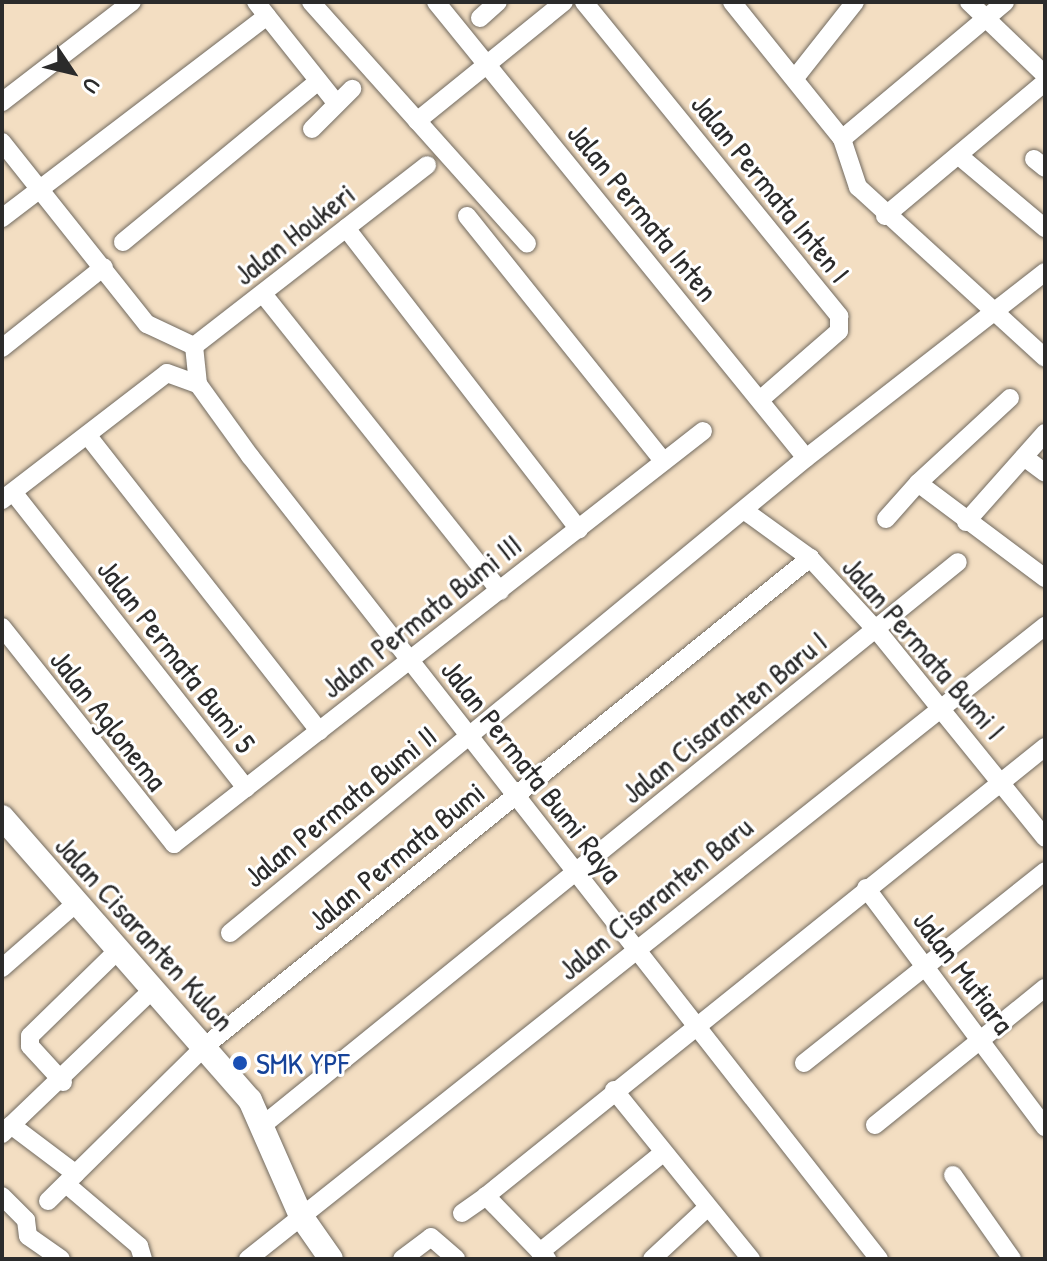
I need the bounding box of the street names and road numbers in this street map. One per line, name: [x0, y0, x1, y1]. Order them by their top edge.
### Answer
street label: Jalan Permata Inten I: [684, 86, 858, 290]
street label: Jalan Permata Inten: [560, 116, 726, 308]
street label: Jalan Houkeri: [226, 176, 362, 292]
street label: Jalan Permata Bumi III: [314, 527, 528, 705]
street label: Jalan Permata Bumi I: [835, 549, 1013, 747]
street label: Jalan Permata Bumi 5: [90, 552, 264, 760]
street label: Jalan Cisaranten Baru I: [614, 623, 834, 811]
street label: Jalan Aglonema: [43, 642, 175, 798]
street label: Jalan Permata Bumi Raya: [434, 652, 630, 890]
street label: Jalan Permata Bumi II: [236, 717, 444, 895]
street label: Jalan Permata Bumi: [301, 774, 491, 938]
street label: Jalan Cisaranten Baru: [551, 809, 759, 987]
street label: Jalan Cisaranten Kulon: [48, 828, 242, 1038]
street label: Jalan Mutiara: [906, 903, 1022, 1041]

